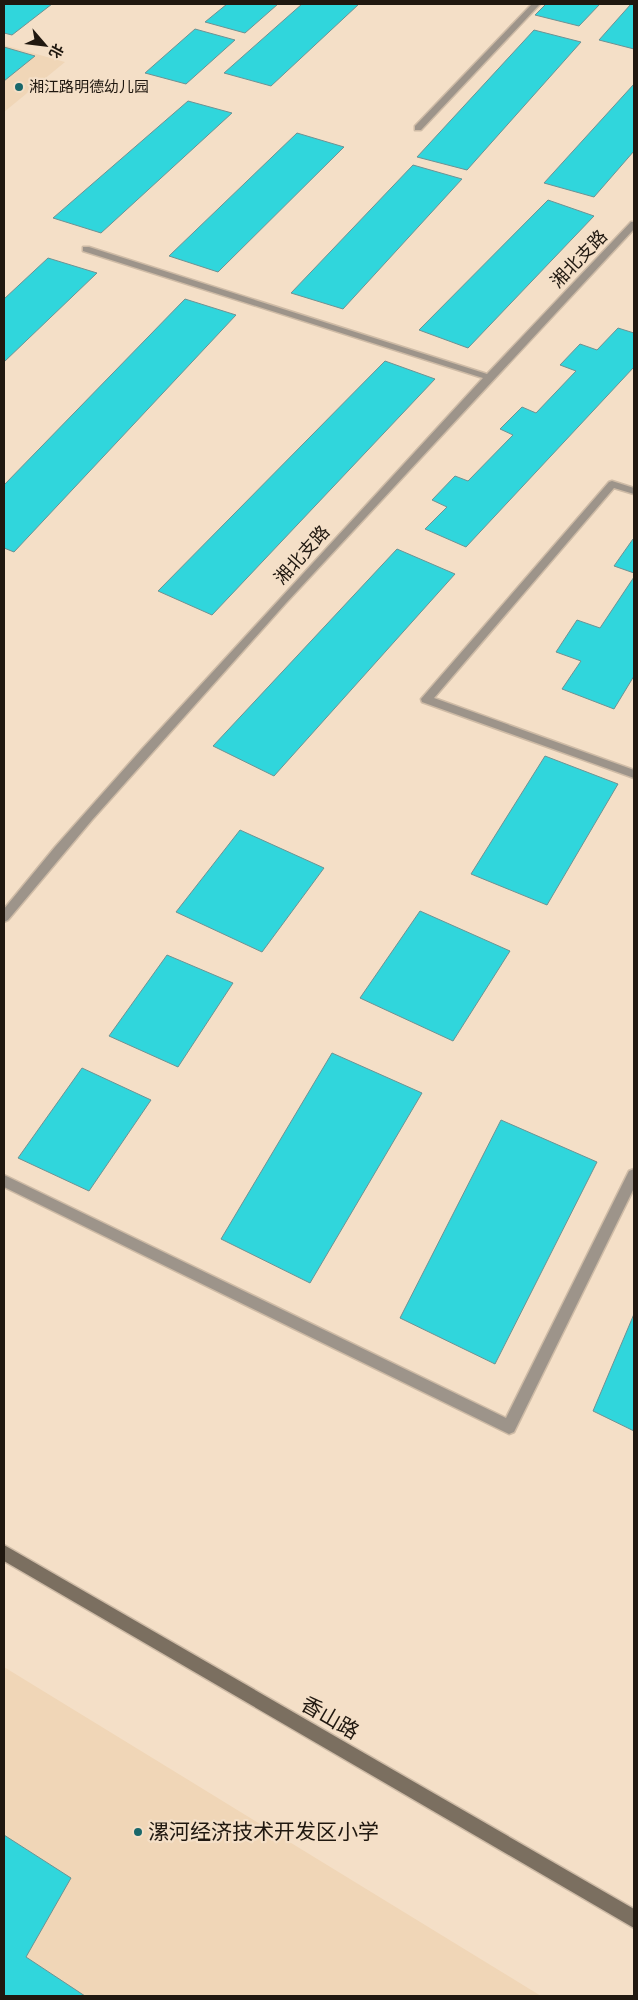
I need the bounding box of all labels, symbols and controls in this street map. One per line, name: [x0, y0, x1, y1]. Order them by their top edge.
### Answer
north arrow: [20, 20, 70, 70]
text: 北: [45, 41, 69, 62]
place label: 湘江路明德幼儿园: [29, 74, 149, 97]
marker: 湘江路明德幼儿园: [13, 81, 25, 93]
street label: 湘北支路: [543, 223, 613, 293]
street label: 湘北支路: [267, 518, 335, 590]
street label: 香山路: [296, 1687, 366, 1745]
place label: 漯河经济技术开发区小学: [148, 1814, 379, 1845]
marker: 漯河经济技术开发区小学: [132, 1826, 144, 1838]

